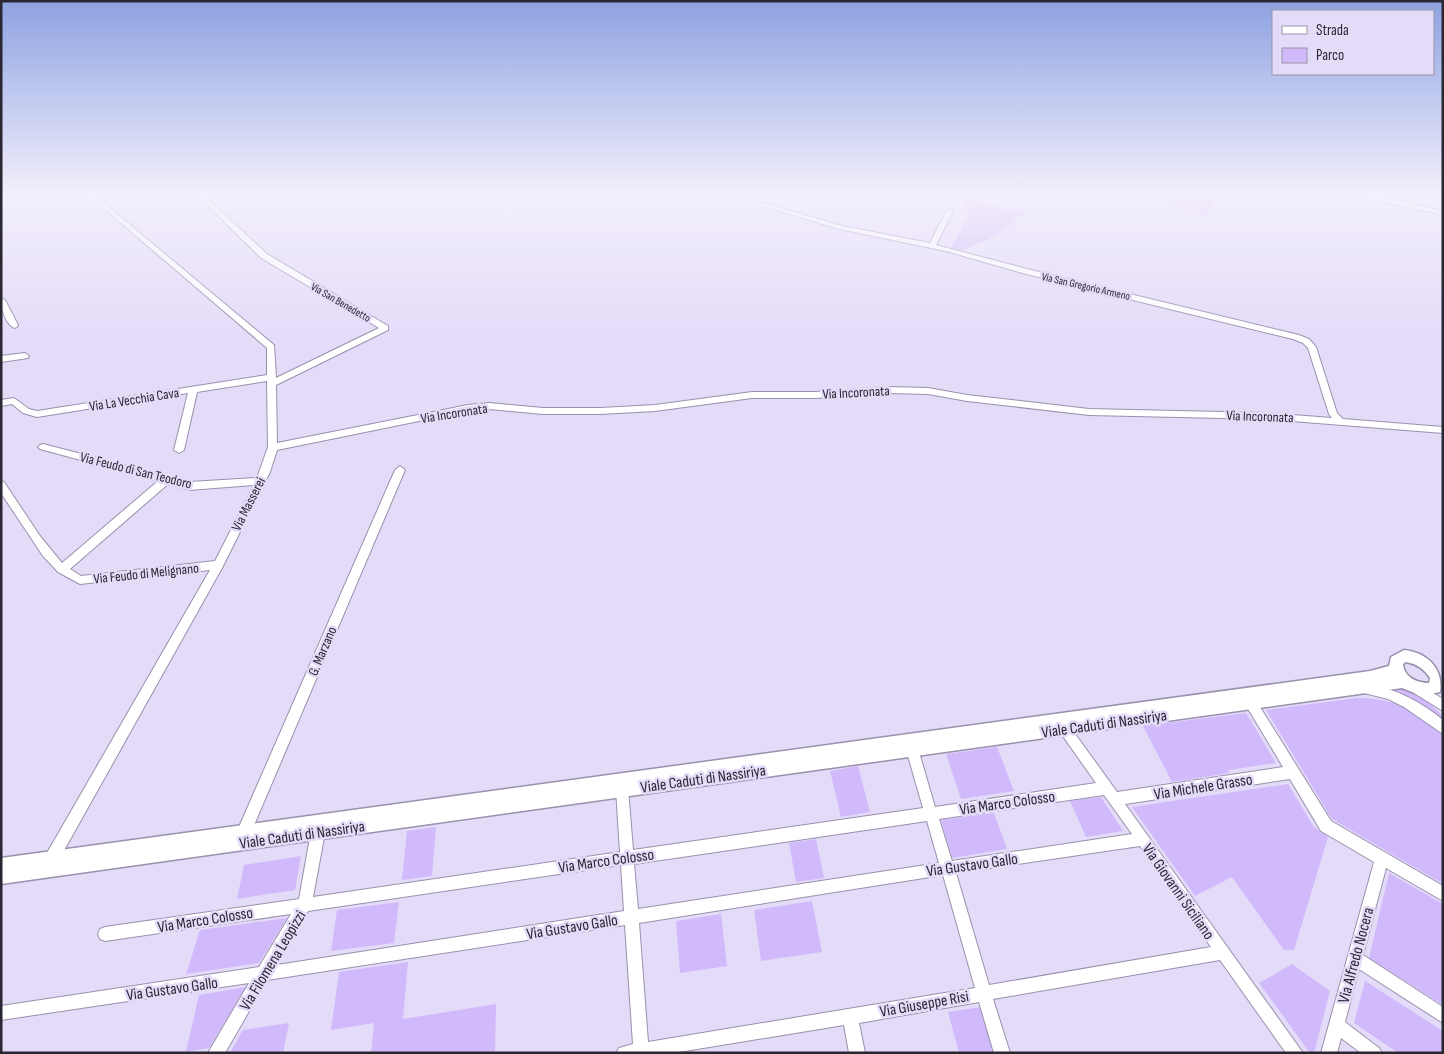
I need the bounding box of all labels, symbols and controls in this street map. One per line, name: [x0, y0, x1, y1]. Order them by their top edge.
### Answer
legend: [1272, 10, 1434, 75]
text: Strada: [1316, 21, 1349, 40]
text: Parco: [1316, 46, 1344, 65]
street label: Via San Gregorio Armeno: [1040, 270, 1132, 303]
street label: Via San Benedetto: [308, 280, 373, 325]
street label: Via Incoronata: [822, 382, 890, 403]
street label: Via La Vecchia Cava: [88, 384, 180, 415]
street label: Via Incoronata: [420, 400, 489, 427]
street label: Via Incoronata: [1226, 407, 1294, 426]
street label: Via Feudo di San Teodoro: [78, 448, 194, 493]
street label: Via Masserei: [228, 475, 269, 534]
street label: Via Feudo di Melignano: [93, 559, 200, 587]
street label: G. Marzano: [305, 624, 340, 678]
street label: Viale Caduti di Nassiriya: [1040, 706, 1168, 743]
street label: Viale Caduti di Nassiriya: [639, 761, 767, 798]
street label: Via Michele Grasso: [1153, 770, 1254, 805]
street label: Via Marco Colosso: [958, 787, 1056, 820]
street label: Viale Caduti di Nassiriya: [238, 817, 366, 854]
street label: Via Giovanni Siciliano: [1138, 840, 1218, 944]
street label: Via Marco Colosso: [557, 845, 655, 878]
street label: Via Gustavo Gallo: [925, 850, 1019, 881]
street label: Via Marco Colosso: [156, 904, 254, 937]
street label: Via Alfredo Nocera: [1335, 905, 1378, 1005]
street label: Via Filomena Leopizzi: [236, 907, 311, 1014]
street label: Via Gustavo Gallo: [525, 911, 619, 944]
street label: Via Gustavo Gallo: [125, 974, 219, 1005]
street label: Via Giuseppe Risi: [878, 987, 970, 1022]

